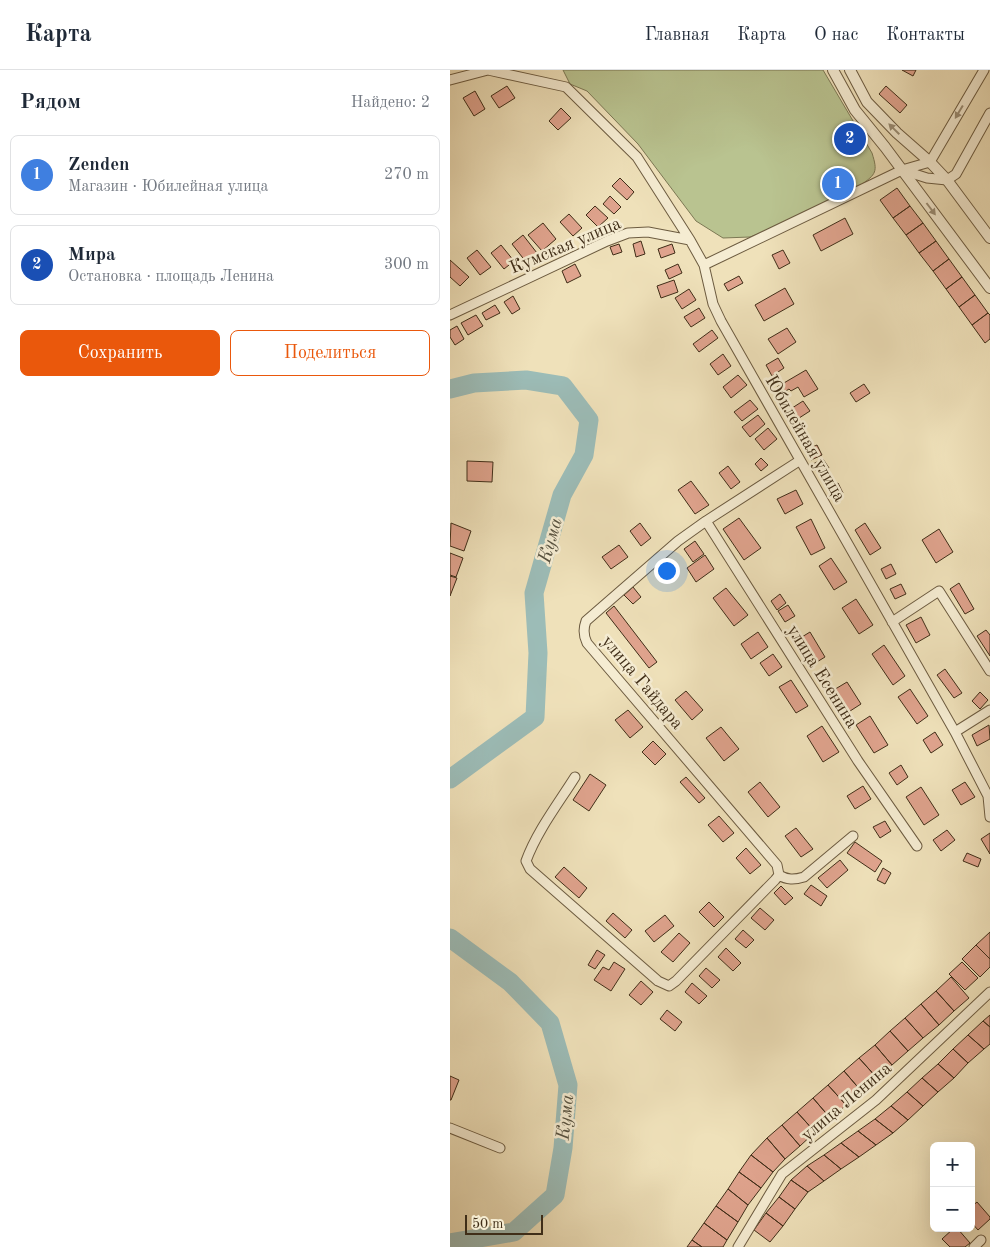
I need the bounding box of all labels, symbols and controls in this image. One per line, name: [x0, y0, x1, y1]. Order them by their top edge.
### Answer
text: Карта: [25, 23, 92, 47]
text: Главная: [645, 26, 709, 44]
text: Карта: [737, 26, 786, 44]
text: О нас: [814, 26, 858, 44]
text: Контакты: [886, 26, 965, 44]
text: Рядом: [20, 92, 81, 113]
text: Найдено: 2: [351, 95, 430, 111]
one-way arrow: [955, 105, 964, 119]
pin: 2: [834, 120, 866, 158]
one-way arrow: [888, 123, 900, 135]
text: Zenden: [68, 156, 130, 175]
pin: 1: [822, 165, 854, 203]
text: 1: [32, 167, 42, 183]
text: 270 m: [384, 167, 429, 183]
text: Магазин · Юбилейная улица: [68, 179, 268, 195]
one-way arrow: [926, 202, 936, 216]
street label: Кумская улица: [507, 214, 624, 277]
text: Мира: [68, 246, 116, 265]
text: 2: [32, 257, 42, 273]
text: 300 m: [384, 257, 429, 273]
text: Остановка · площадь Ленина: [68, 269, 274, 285]
button: Сохранить: [20, 330, 220, 376]
button: Поделиться: [230, 330, 430, 376]
street label: Юбилейная улица: [762, 372, 849, 505]
water label: Кума: [536, 516, 567, 566]
your location: [654, 558, 680, 584]
street label: улица Есенина: [783, 622, 861, 731]
street label: улица Гайдара: [598, 632, 687, 733]
street label: улица Ленина: [798, 1059, 895, 1145]
water label: Кума: [555, 1093, 578, 1142]
map controls: [930, 1142, 975, 1232]
button: +: [930, 1142, 975, 1187]
button: −: [930, 1187, 975, 1232]
scale bar: [465, 1212, 542, 1235]
text: 50 m: [472, 1217, 503, 1231]

